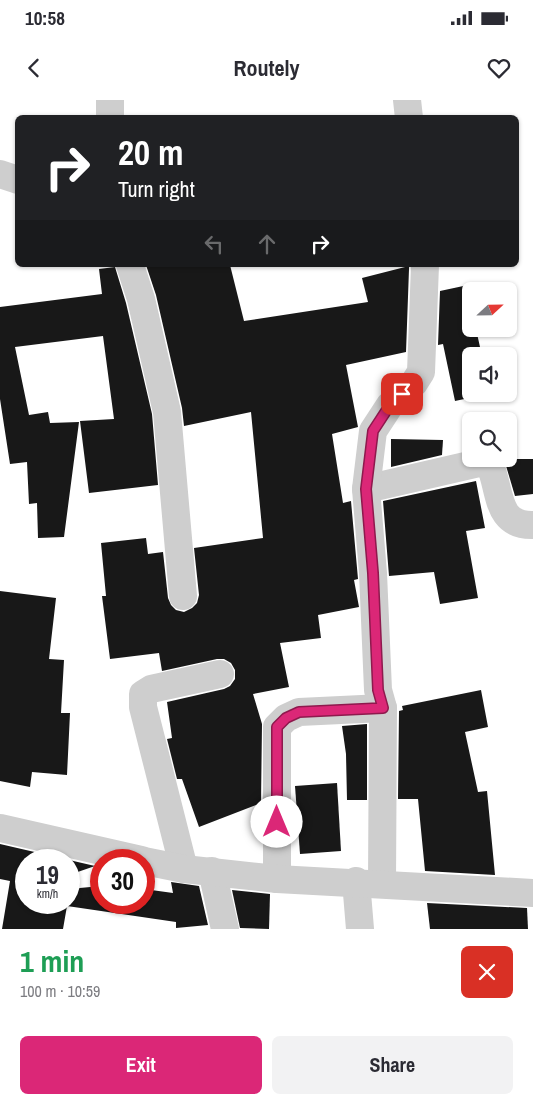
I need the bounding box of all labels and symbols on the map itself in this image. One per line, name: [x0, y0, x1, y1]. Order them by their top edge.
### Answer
north arrow: [462, 282, 518, 338]
pin: [381, 373, 423, 415]
position arrow: [250, 795, 302, 847]
speed limit sign: 30: [90, 849, 155, 914]

